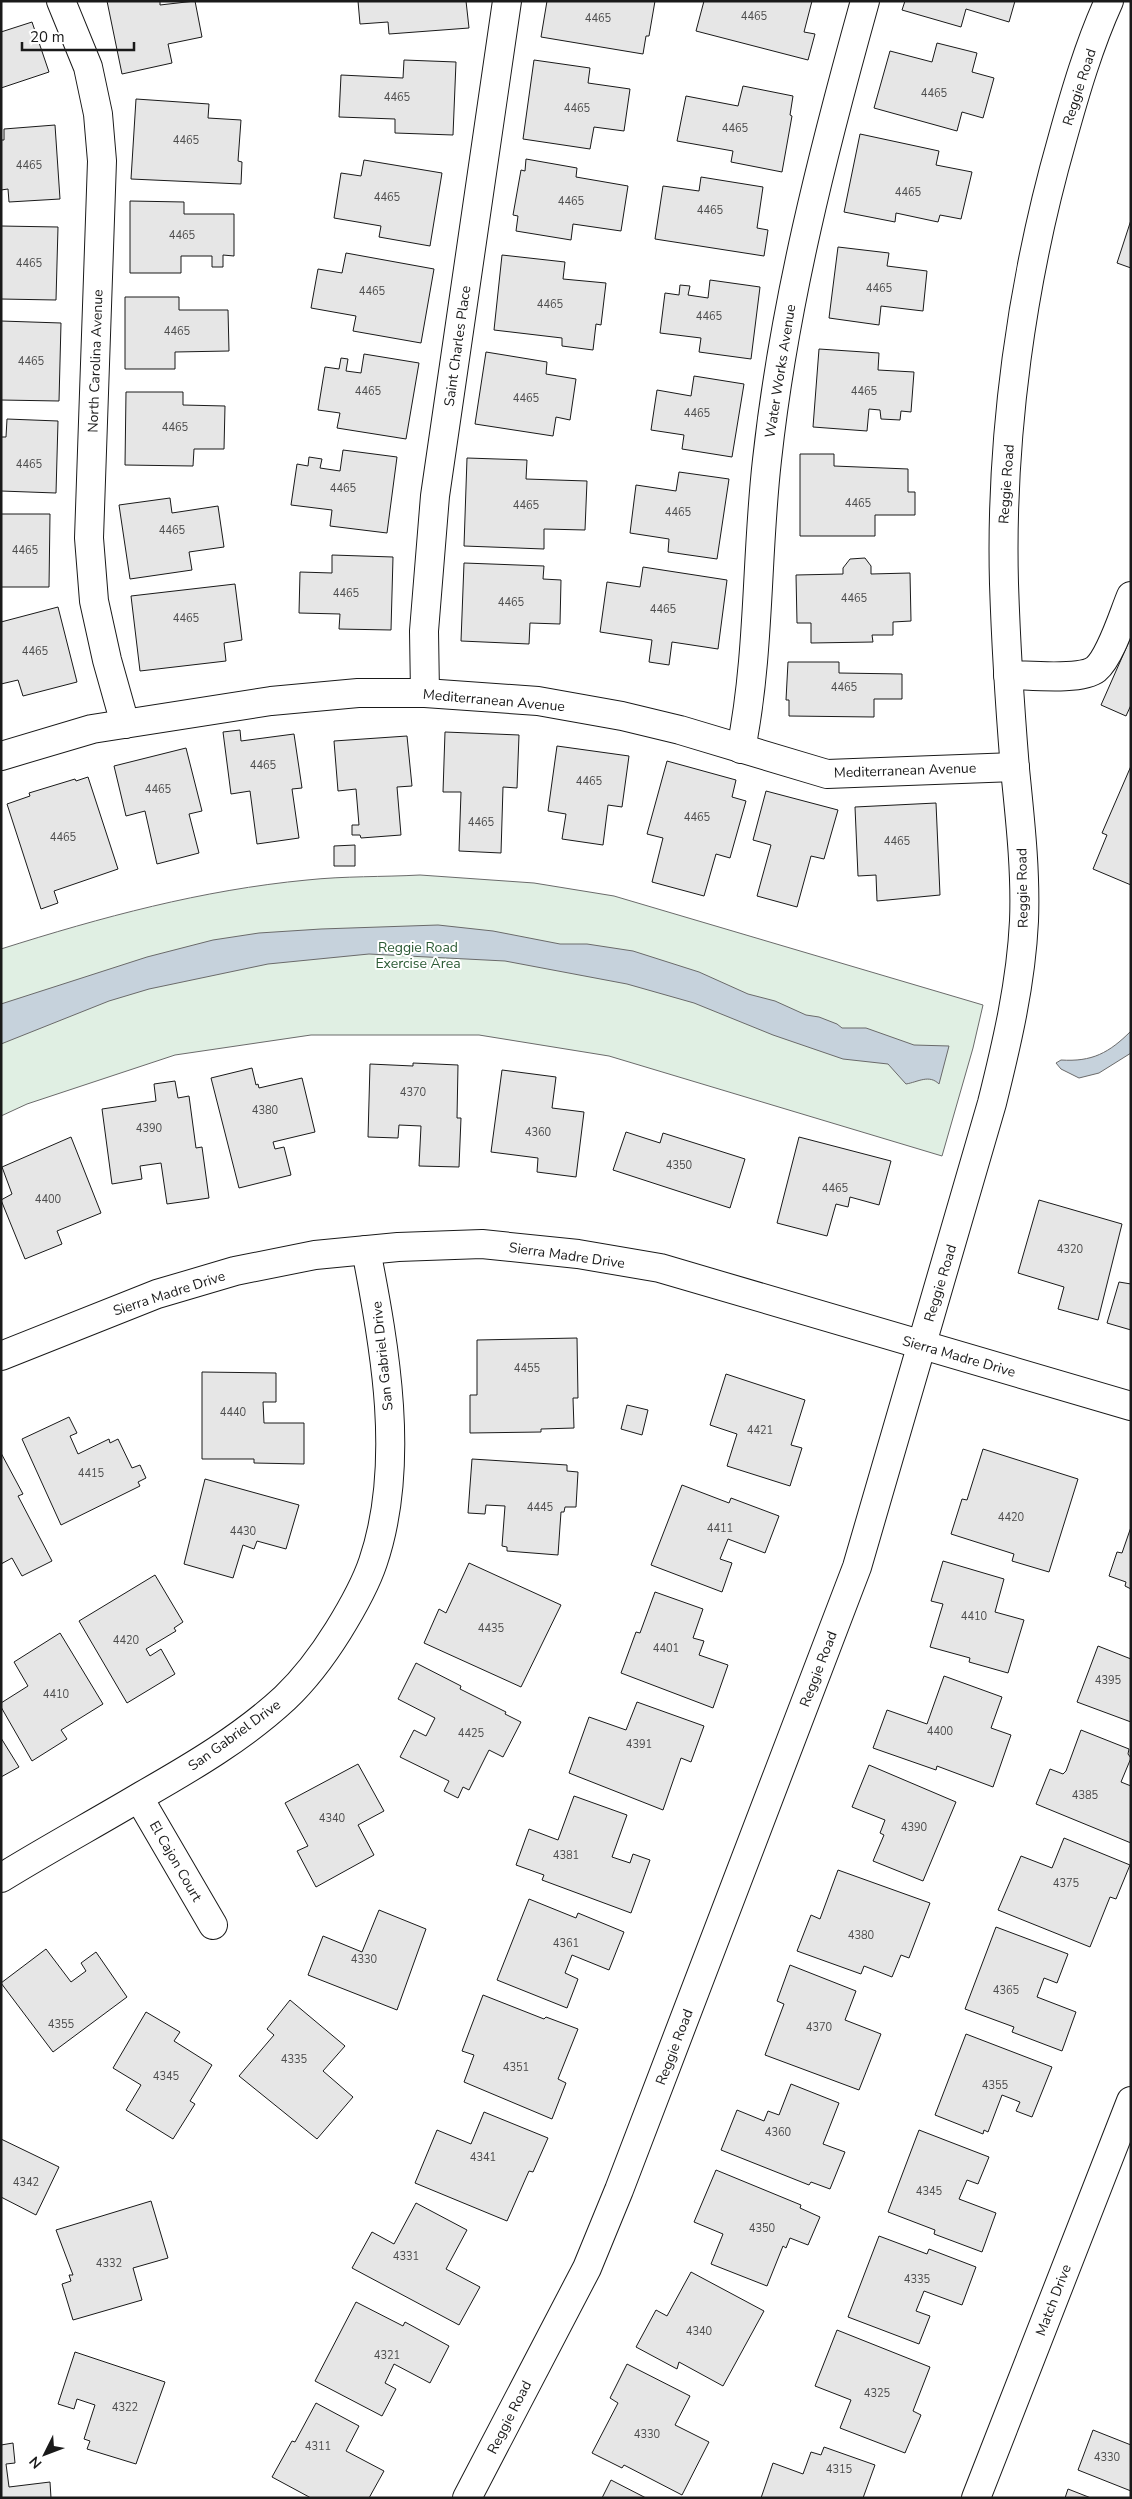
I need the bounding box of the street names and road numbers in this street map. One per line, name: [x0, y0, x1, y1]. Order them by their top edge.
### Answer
street label: Reggie Road: [1058, 46, 1101, 128]
street label: Saint Charles Place: [440, 285, 475, 408]
street label: North Carolina Avenue: [84, 289, 107, 433]
street label: Water Works Avenue: [761, 303, 800, 439]
street label: Reggie Road: [994, 444, 1019, 525]
street label: Mediterranean Avenue: [422, 685, 566, 716]
street label: Mediterranean Avenue: [833, 759, 977, 782]
street label: Reggie Road: [1012, 848, 1033, 928]
street label: Sierra Madre Drive: [508, 1238, 626, 1273]
street label: Reggie Road: [920, 1242, 961, 1324]
street label: Sierra Madre Drive: [111, 1266, 228, 1321]
street label: San Gabriel Drive: [367, 1300, 398, 1412]
street label: Sierra Madre Drive: [900, 1331, 1018, 1382]
street label: Reggie Road: [795, 1628, 842, 1710]
street label: San Gabriel Drive: [184, 1695, 284, 1775]
street label: El Cajon Court: [145, 1818, 206, 1905]
street label: Reggie Road: [651, 2006, 698, 2088]
street label: Match Drive: [1031, 2262, 1076, 2339]
street label: Reggie Road: [483, 2377, 536, 2457]

